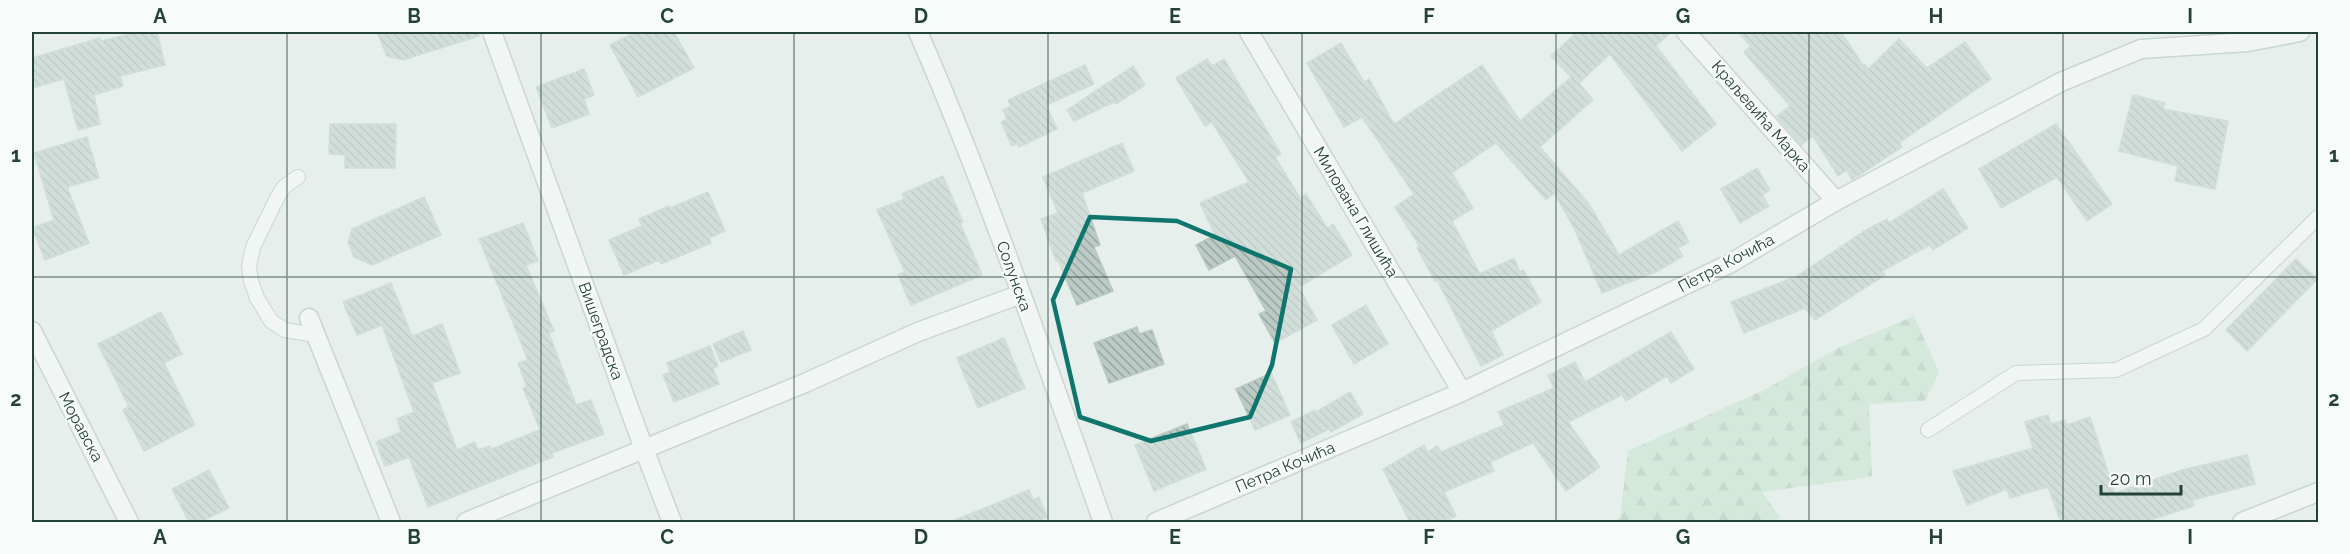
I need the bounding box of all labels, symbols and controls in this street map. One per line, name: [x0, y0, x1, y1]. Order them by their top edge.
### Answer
text: A: [153, 4, 167, 28]
text: B: [407, 4, 421, 28]
text: C: [660, 4, 674, 28]
text: D: [914, 4, 928, 28]
text: E: [1169, 4, 1181, 28]
text: F: [1423, 4, 1435, 28]
text: G: [1676, 4, 1690, 28]
text: H: [1929, 4, 1943, 28]
text: I: [2187, 4, 2193, 28]
street label: Краљевића Марка: [1708, 57, 1814, 175]
text: 1: [11, 143, 21, 167]
street label: Милована Глишића: [1310, 143, 1402, 281]
text: 1: [2329, 143, 2339, 167]
street label: Петра Кочића: [1675, 230, 1777, 296]
street label: Солунска: [993, 238, 1035, 314]
street label: Вишеградска: [575, 280, 627, 382]
text: 2: [10, 387, 22, 411]
text: 2: [2328, 387, 2340, 411]
street label: Моравска: [55, 389, 107, 465]
street label: Петра Кочића: [1232, 438, 1338, 496]
scale bar: [2101, 458, 2180, 496]
text: 20 m: [2110, 468, 2152, 489]
text: A: [153, 525, 167, 549]
text: B: [407, 525, 421, 549]
text: C: [660, 525, 674, 549]
text: D: [914, 525, 928, 549]
text: E: [1169, 525, 1181, 549]
text: F: [1423, 525, 1435, 549]
text: G: [1676, 525, 1690, 549]
text: H: [1929, 525, 1943, 549]
text: I: [2187, 525, 2193, 549]

